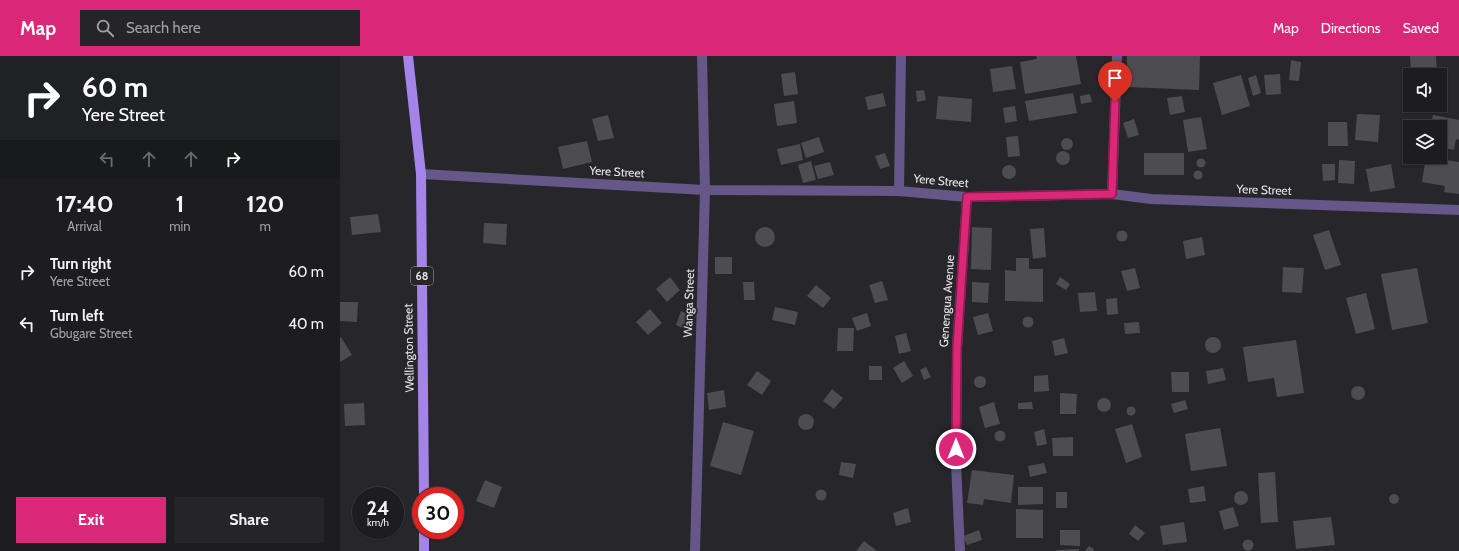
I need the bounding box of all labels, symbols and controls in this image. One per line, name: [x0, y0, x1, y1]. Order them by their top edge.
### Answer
search box: [80, 10, 360, 46]
text: Map: [20, 17, 56, 40]
icon: search: [94, 17, 116, 39]
text: Search here: [126, 19, 201, 37]
text: Map: [1273, 19, 1299, 37]
text: Directions: [1321, 19, 1381, 37]
text: Saved: [1403, 19, 1439, 37]
pin: [1098, 61, 1132, 102]
icon: arrive: [1104, 67, 1126, 89]
map controls: [1403, 68, 1447, 164]
button: sound: [1403, 68, 1447, 112]
text: 60 m: [82, 70, 148, 104]
icon: right: [16, 72, 68, 124]
text: Yere Street: [82, 104, 165, 126]
button: layers: [1403, 120, 1447, 164]
icon: left: [96, 148, 118, 170]
icon: ahead: [138, 148, 160, 170]
icon: ahead: [180, 148, 202, 170]
icon: right: [222, 148, 244, 170]
street label: Yere Street: [588, 163, 645, 180]
street label: Yere Street: [912, 171, 969, 190]
street label: Yere Street: [1235, 181, 1292, 198]
text: 17:40: [55, 189, 114, 218]
text: 1: [175, 189, 184, 218]
text: 120: [246, 189, 285, 218]
text: Arrival: [67, 218, 102, 234]
text: min: [169, 218, 191, 234]
text: m: [260, 218, 271, 234]
street label: Genengua Avenue: [936, 254, 957, 348]
text: Turn right: [50, 255, 111, 273]
icon: right: [16, 261, 38, 283]
text: 60 m: [288, 263, 324, 281]
road number: 68: [411, 267, 433, 285]
street label: Wanga Street: [680, 268, 697, 338]
text: Yere Street: [50, 273, 110, 289]
street label: Wellington Street: [400, 304, 417, 393]
text: Turn left: [50, 307, 104, 325]
icon: left: [16, 313, 38, 335]
text: 40 m: [288, 315, 324, 333]
text: Gbugare Street: [50, 325, 132, 341]
position arrow: [935, 428, 977, 470]
speed limit sign: 30: [412, 487, 464, 539]
text: 24: [367, 496, 390, 520]
button: Exit: [16, 497, 166, 543]
button: Share: [174, 497, 324, 543]
text: km/h: [367, 516, 389, 529]

